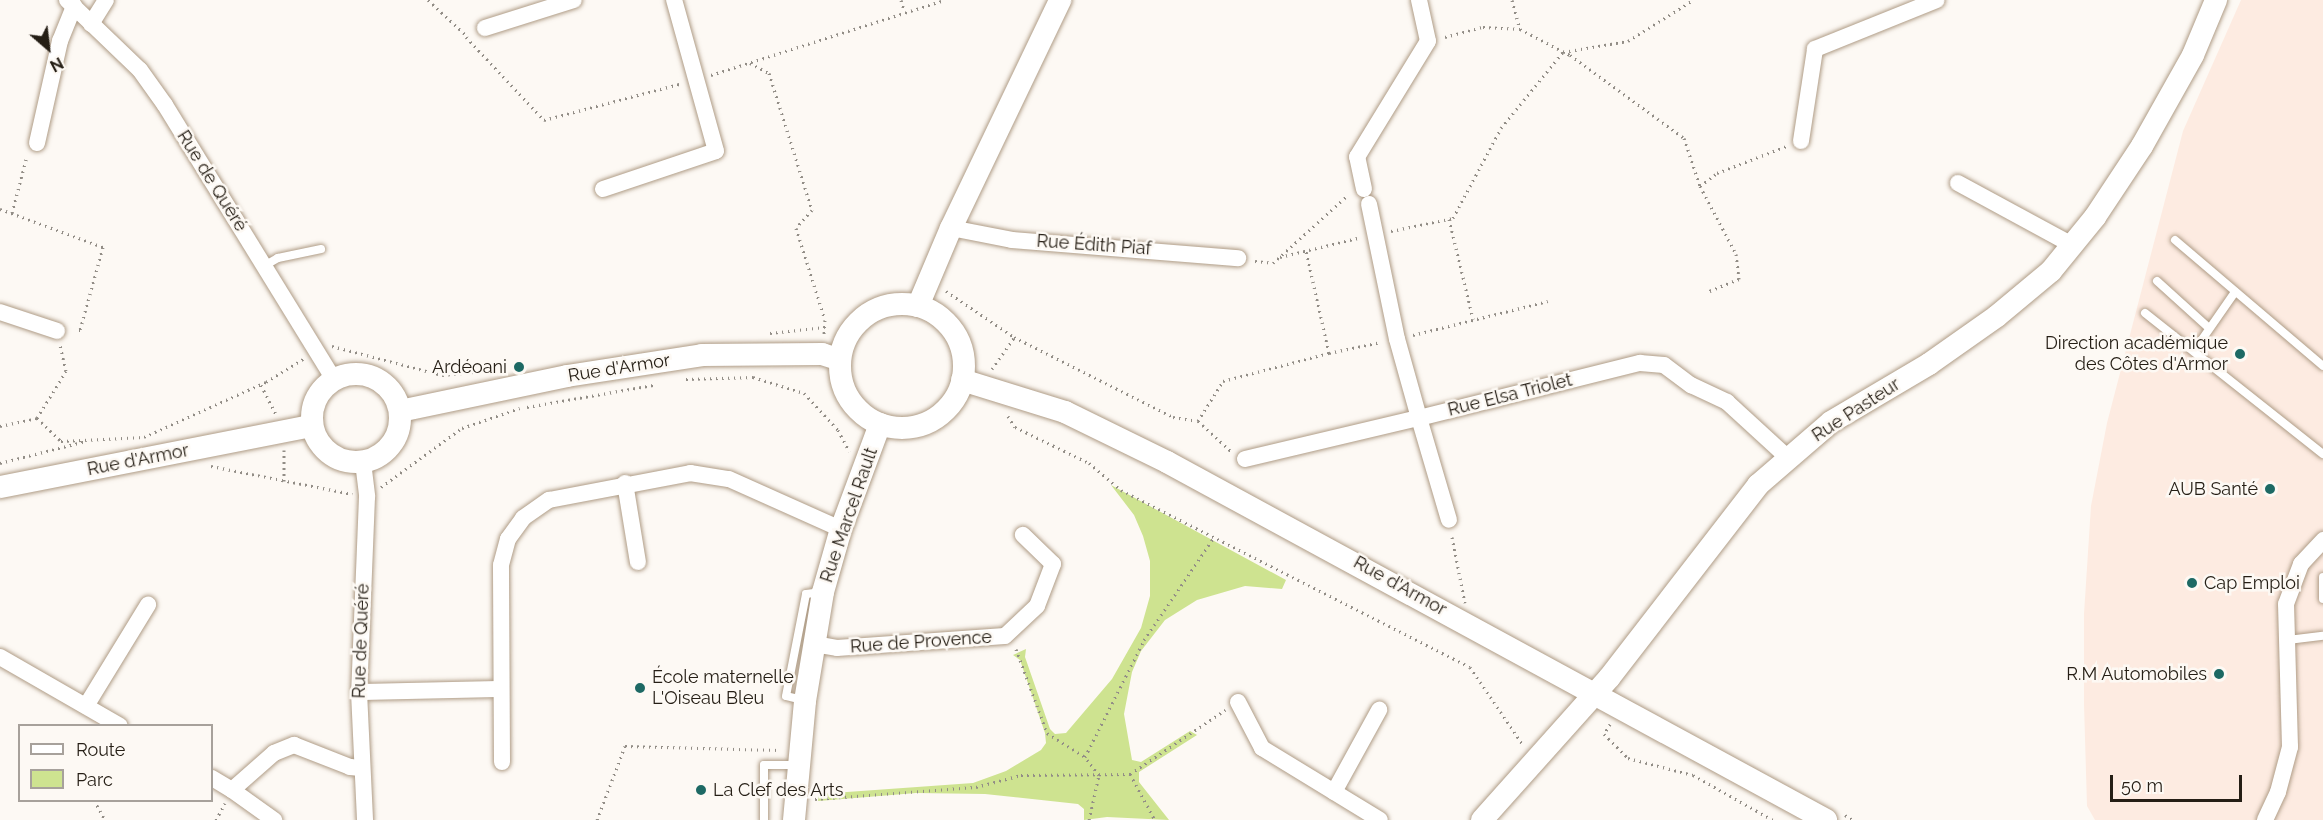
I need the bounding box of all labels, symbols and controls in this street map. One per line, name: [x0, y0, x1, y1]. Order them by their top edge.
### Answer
north arrow: [18, 18, 78, 78]
text: N: [47, 53, 67, 76]
street label: Rue de Quéré: [172, 126, 252, 236]
street label: Rue Édith Piaf: [1036, 230, 1152, 260]
place label: Direction académique des Côtes d'Armor: [2045, 333, 2228, 376]
marker: Direction académique des Côtes d'Armor: [2233, 347, 2247, 361]
street label: Rue d'Armor: [566, 349, 672, 387]
place label: Ardéoani: [432, 356, 507, 378]
marker: Ardéoani: [512, 360, 526, 374]
street label: Rue Elsa Triolet: [1445, 369, 1575, 421]
street label: Rue Pasteur: [1808, 374, 1904, 446]
street label: Rue d'Armor: [85, 440, 191, 480]
street label: Rue Marcel Rault: [816, 444, 882, 586]
place label: AUB Santé: [2169, 478, 2258, 500]
marker: AUB Santé: [2263, 482, 2277, 496]
street label: Rue d'Armor: [1350, 552, 1450, 620]
place label: Cap Emploi: [2204, 572, 2300, 594]
marker: Cap Emploi: [2185, 576, 2199, 590]
street label: Rue de Quéré: [348, 583, 374, 699]
street label: Rue de Provence: [849, 626, 993, 658]
place label: R.M Automobiles: [2066, 663, 2207, 685]
place label: École maternelle L'Oiseau Bleu: [652, 667, 794, 710]
marker: R.M Automobiles: [2212, 667, 2226, 681]
marker: École maternelle L'Oiseau Bleu: [633, 681, 647, 695]
legend: [18, 724, 213, 802]
text: Route: [76, 739, 125, 760]
scale bar: [2113, 763, 2245, 801]
text: Parc: [76, 769, 113, 790]
text: 50 m: [2121, 775, 2163, 796]
place label: La Clef des Arts: [713, 779, 844, 801]
marker: La Clef des Arts: [694, 783, 708, 797]

